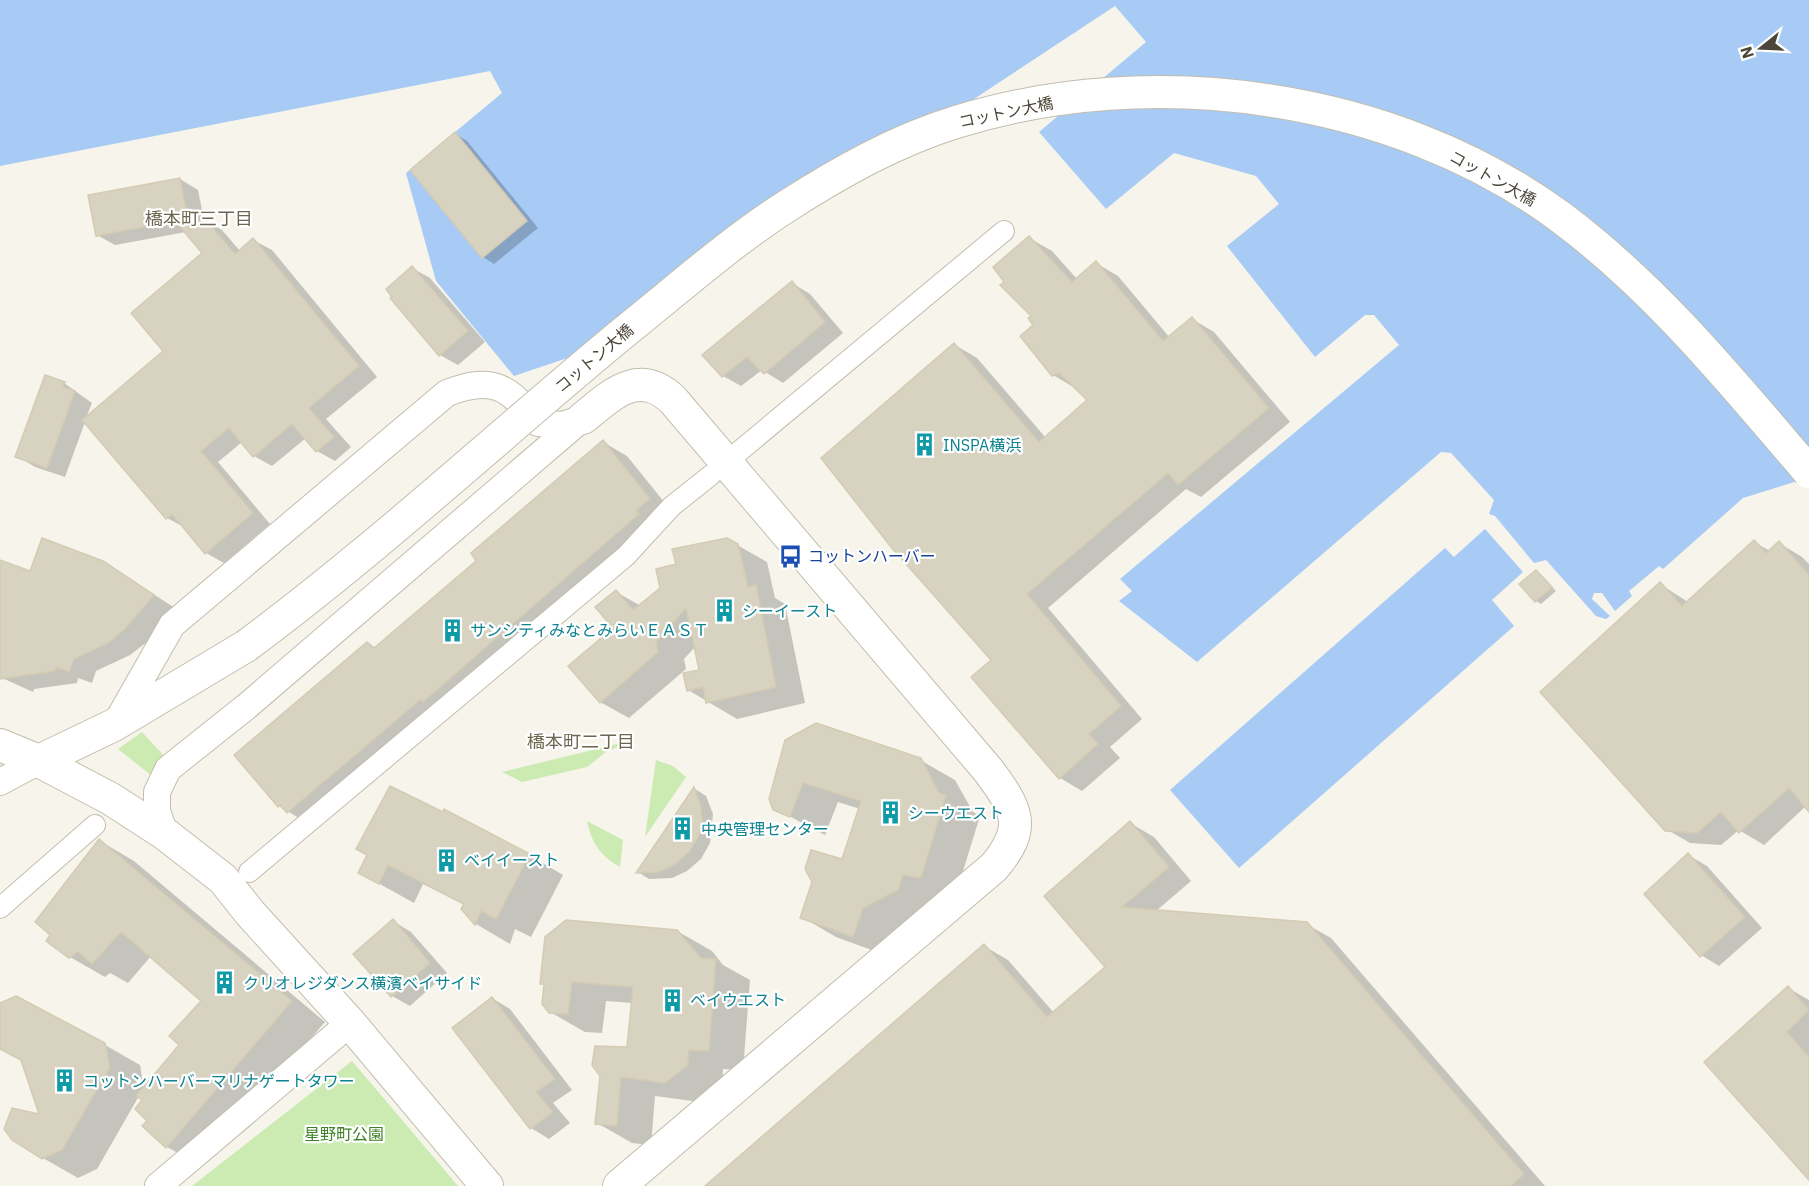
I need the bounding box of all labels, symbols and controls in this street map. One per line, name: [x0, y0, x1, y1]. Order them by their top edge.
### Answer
north arrow: [1731, 18, 1791, 78]
text: N: [1735, 44, 1758, 61]
street label: コットン大橋: [957, 92, 1055, 132]
street label: コットン大橋: [1446, 146, 1540, 210]
district label: 橋本町三丁目: [145, 207, 253, 230]
street label: コットン大橋: [551, 319, 637, 397]
building icon: INSPA横浜: [912, 432, 938, 458]
place label: INSPA横浜: [943, 435, 1021, 455]
bus stop icon: コットンハーバー: [777, 543, 803, 569]
place label: コットンハーバー: [808, 546, 936, 566]
building icon: シーイースト: [711, 598, 737, 624]
place label: シーイースト: [742, 601, 837, 621]
building icon: サンシティみなとみらいＥＡＳＴ: [439, 617, 465, 643]
place label: サンシティみなとみらいＥＡＳＴ: [470, 620, 709, 640]
district label: 橋本町二丁目: [527, 730, 635, 753]
building icon: シーウエスト: [877, 800, 903, 826]
place label: シーウエスト: [908, 803, 1004, 823]
building icon: 中央管理センター: [670, 816, 696, 842]
place label: 中央管理センター: [701, 819, 829, 839]
building icon: ベイイースト: [433, 847, 459, 873]
place label: ベイイースト: [464, 850, 559, 870]
building icon: クリオレジダンス横濱ベイサイド: [212, 970, 238, 996]
place label: クリオレジダンス横濱ベイサイド: [243, 973, 482, 993]
building icon: ベイウエスト: [659, 987, 685, 1013]
place label: ベイウエスト: [690, 990, 786, 1010]
building icon: コットンハーバーマリナゲートタワー: [52, 1068, 78, 1094]
place label: コットンハーバーマリナゲートタワー: [83, 1071, 355, 1091]
park label: 星野町公園: [304, 1124, 384, 1144]

